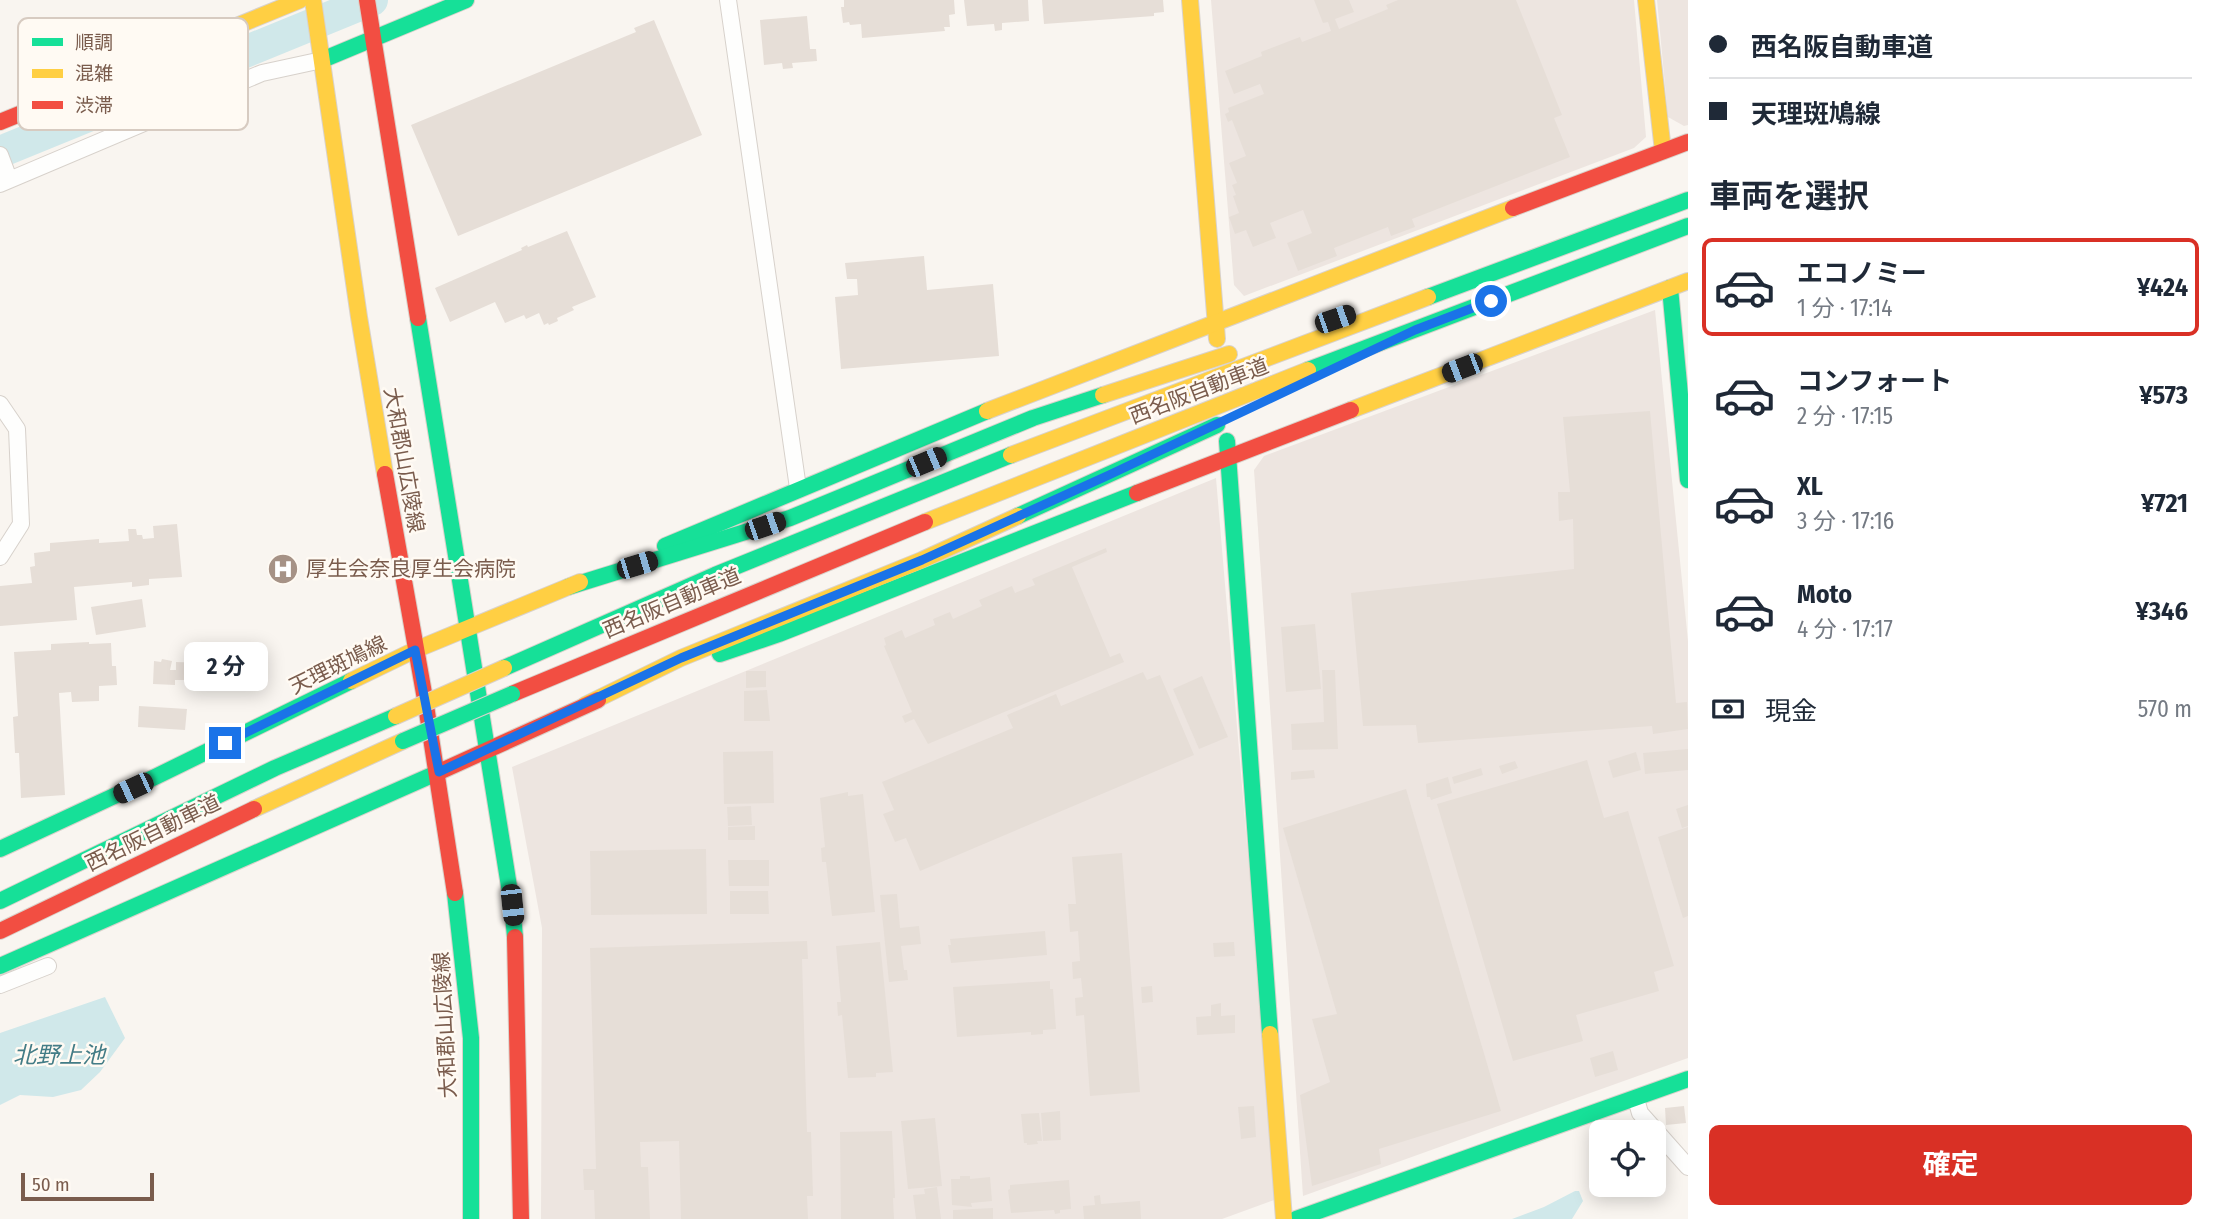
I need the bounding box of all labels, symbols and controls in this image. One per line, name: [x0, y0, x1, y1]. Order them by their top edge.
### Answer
legend: [18, 18, 248, 130]
text: 順調: [75, 31, 113, 54]
text: 西名阪自動車道: [1751, 32, 1933, 63]
text: 混雑: [75, 62, 113, 85]
text: 渋滞: [75, 94, 113, 117]
text: 天理斑鳩線: [1751, 99, 1881, 130]
text: 車両を選択: [1709, 177, 1869, 215]
icon: car: [1713, 256, 1776, 319]
text: エコノミー: [1797, 258, 1927, 289]
text: ¥424: [2137, 272, 2188, 303]
route start: [1475, 285, 1507, 317]
text: 1 分 · 17:14: [1797, 294, 1892, 322]
car: [1312, 302, 1359, 336]
car: [1439, 351, 1486, 385]
street label: 西名阪自動車道: [1126, 353, 1272, 429]
icon: car: [1713, 364, 1776, 427]
text: コンフォート: [1797, 366, 1952, 397]
text: ¥573: [2139, 380, 2188, 411]
street label: 大和郡山広陵線: [378, 385, 430, 535]
text: 2 分 · 17:15: [1797, 402, 1893, 430]
car: [903, 444, 950, 480]
text: XL: [1797, 471, 1823, 502]
icon: car: [1713, 472, 1776, 535]
text: ¥721: [2141, 488, 2188, 519]
text: 3 分 · 17:16: [1797, 507, 1894, 535]
car: [742, 509, 789, 543]
car: [614, 549, 661, 581]
hospital icon: 厚生会奈良厚生会病院: [266, 552, 300, 586]
place label: 厚生会奈良厚生会病院: [306, 556, 516, 582]
street label: 西名阪自動車道: [599, 562, 745, 644]
text: Moto: [1797, 579, 1852, 610]
icon: car: [1713, 580, 1776, 643]
text: ¥346: [2136, 596, 2188, 627]
text: 4 分 · 17:17: [1797, 615, 1893, 643]
street label: 天理斑鳩線: [285, 630, 391, 700]
callout: 2 分: [183, 642, 267, 690]
text: 2 分: [207, 652, 245, 680]
icon: cash: [1709, 690, 1747, 728]
text: 570 m: [2138, 695, 2192, 723]
text: 現金: [1765, 696, 1817, 727]
route end: [209, 727, 241, 759]
car: [110, 770, 157, 806]
street label: 西名阪自動車道: [81, 789, 225, 877]
car: [500, 883, 525, 927]
street label: 大和郡山広陵線: [428, 951, 462, 1099]
water label: 北野上池: [13, 1041, 107, 1069]
map controls: [1589, 1120, 1666, 1197]
button: locate: [1589, 1120, 1666, 1197]
button: 確定: [1709, 1125, 2192, 1205]
scale bar: [21, 1170, 154, 1202]
text: 50 m: [32, 1173, 70, 1196]

